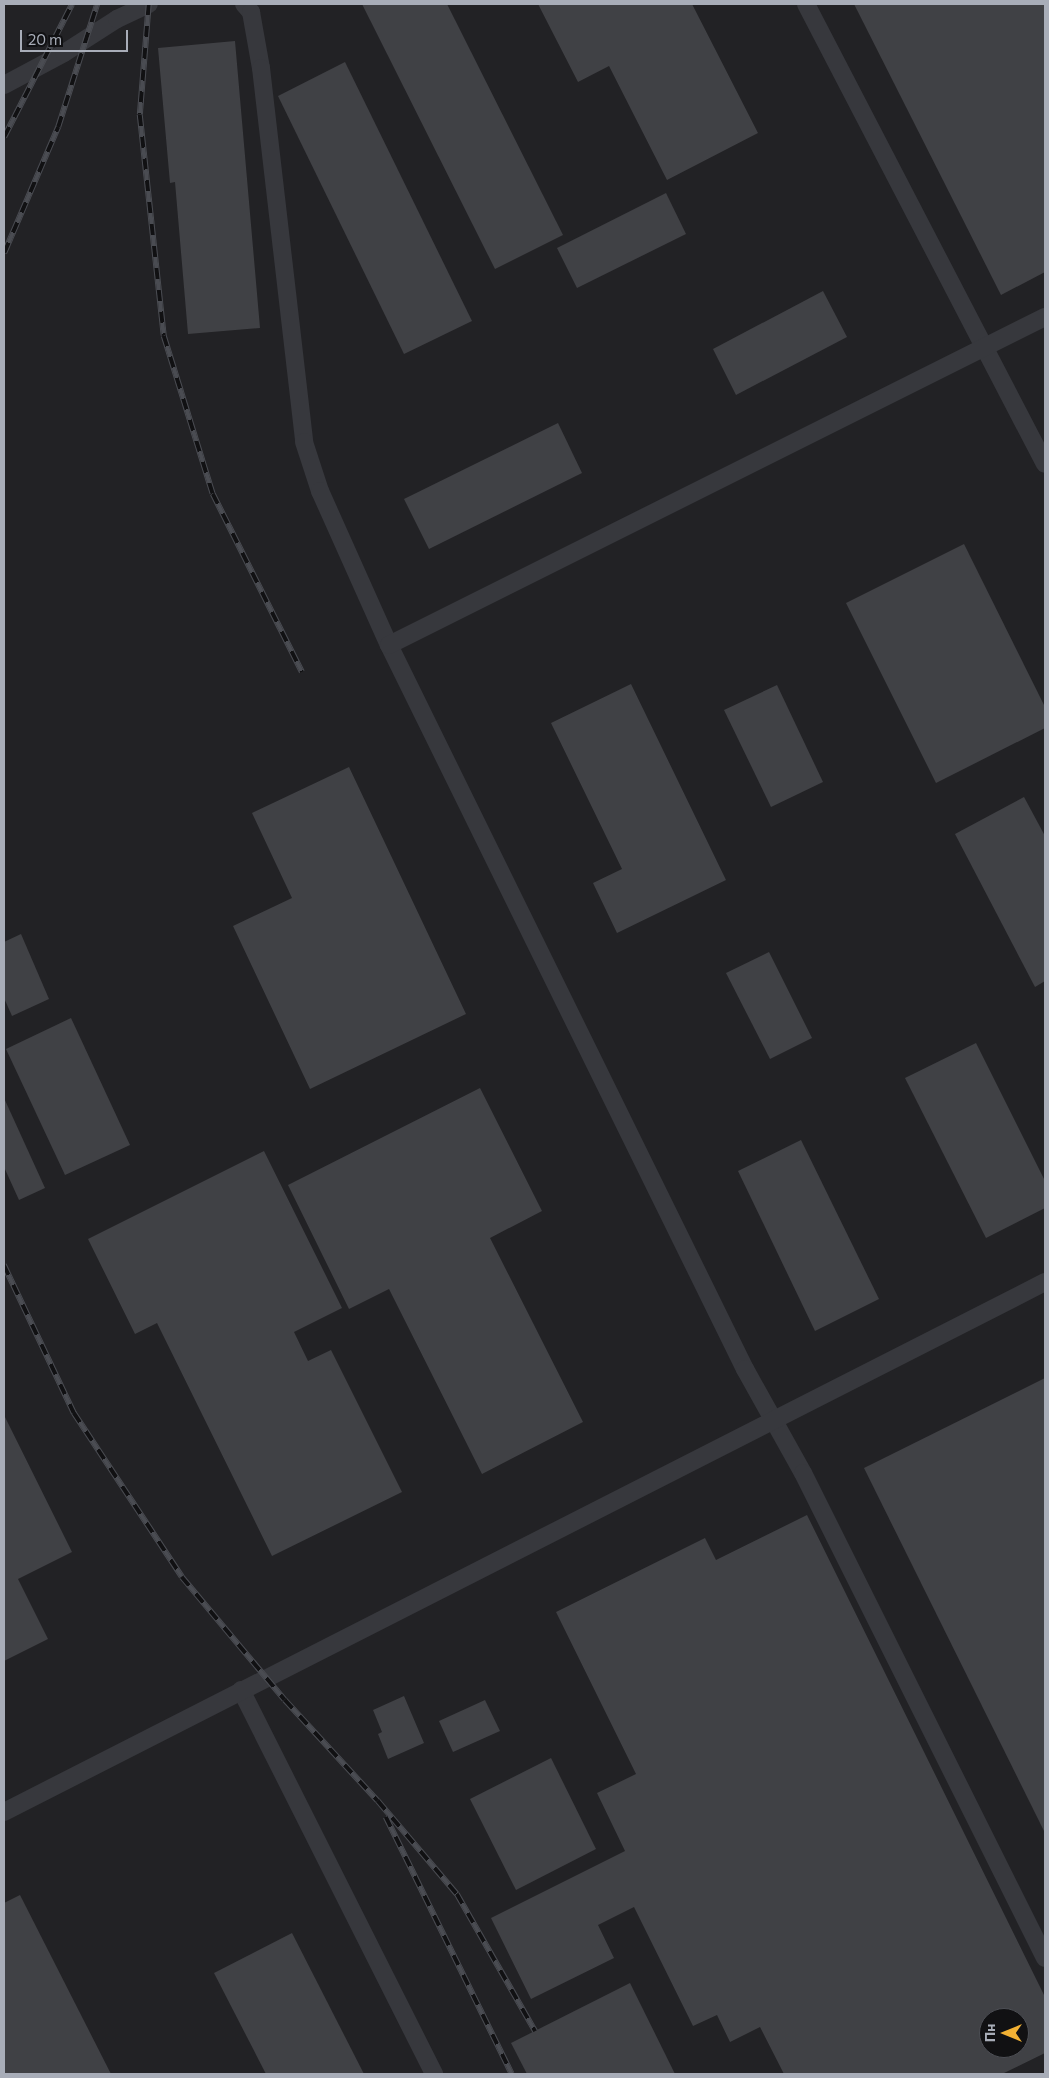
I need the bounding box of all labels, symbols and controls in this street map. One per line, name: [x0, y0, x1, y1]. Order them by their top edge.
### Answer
scale bar: [22, 20, 130, 52]
text: 20 m: [28, 30, 62, 48]
north arrow: [979, 2008, 1029, 2058]
text: Пн: [981, 2024, 998, 2042]

